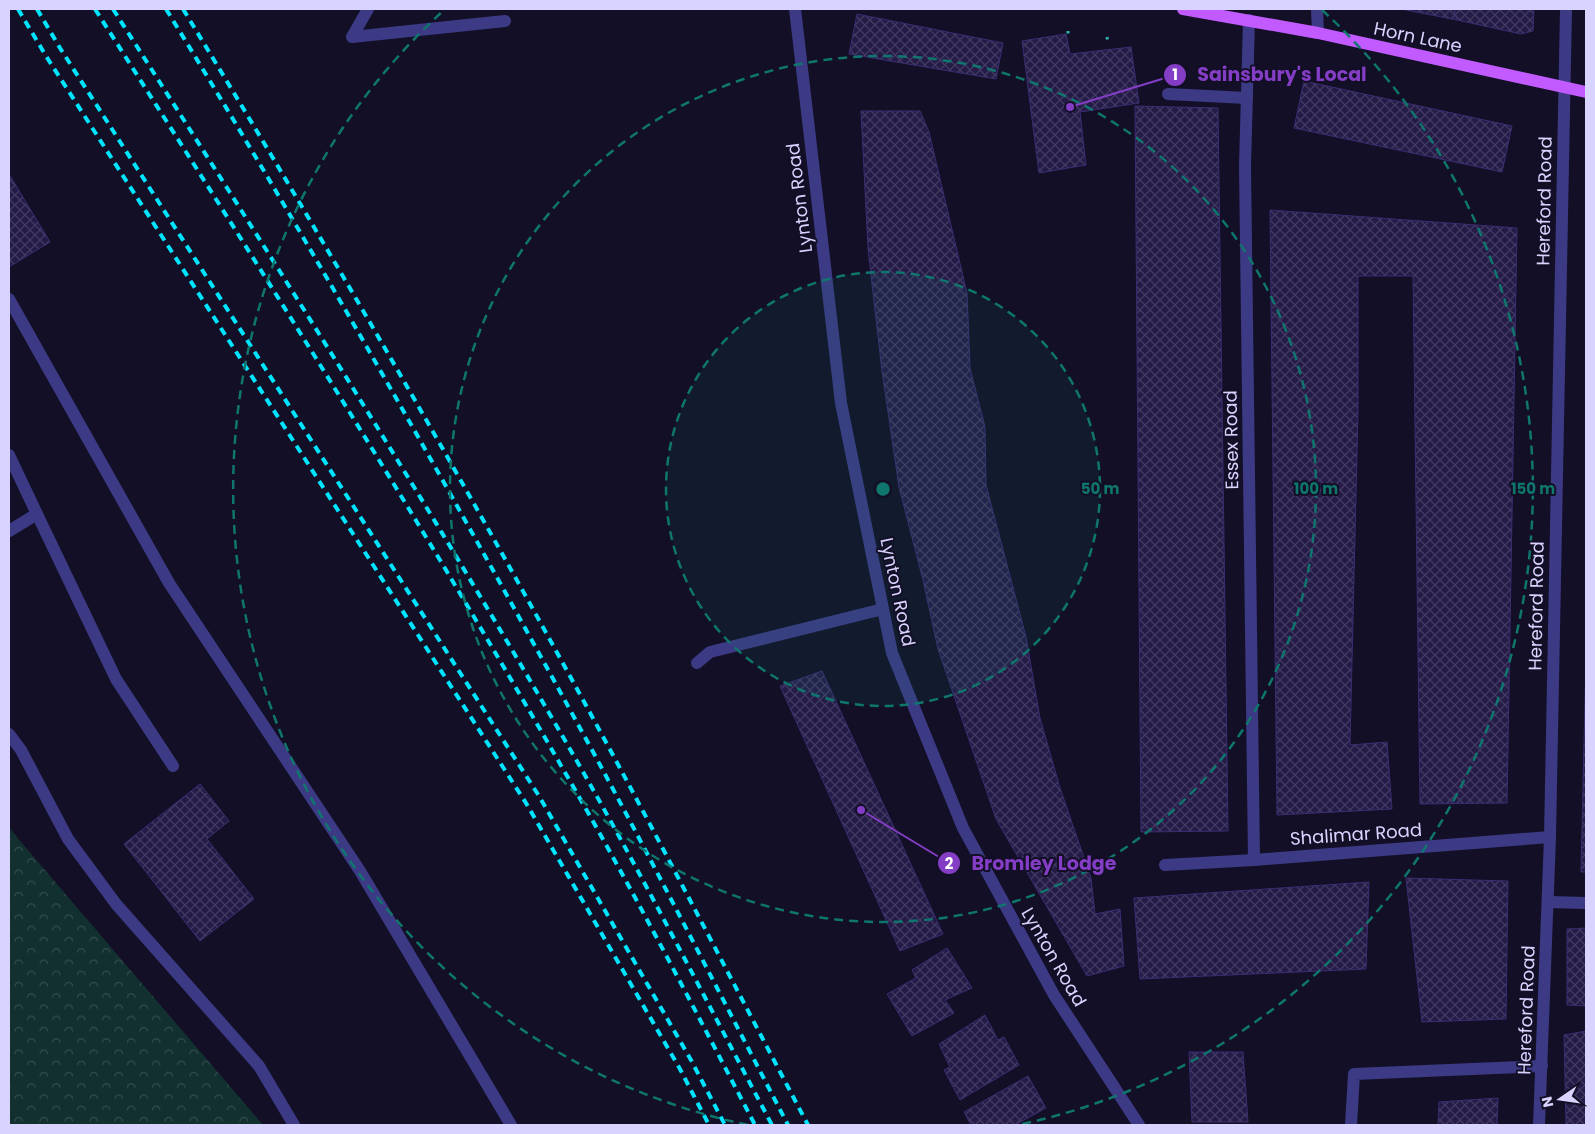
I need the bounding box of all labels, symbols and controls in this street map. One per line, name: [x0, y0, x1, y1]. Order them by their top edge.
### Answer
street label: Horn Lane: [1372, 15, 1464, 59]
callout: Sainsbury's Local: [1163, 58, 1377, 92]
text: Sainsbury's Local: [1197, 61, 1367, 88]
text: 1: [1172, 64, 1178, 85]
street label: Hereford Road: [1530, 136, 1558, 266]
street label: Lynton Road: [780, 142, 818, 254]
street label: Essex Road: [1218, 390, 1244, 490]
text: 50 m: [1081, 478, 1119, 499]
text: 100 m: [1294, 478, 1338, 499]
text: 150 m: [1511, 478, 1555, 499]
centre of rings: [874, 480, 892, 498]
street label: Lynton Road: [874, 535, 922, 649]
street label: Hereford Road: [1522, 541, 1550, 671]
street label: Shalimar Road: [1289, 817, 1423, 851]
callout: Bromley Lodge: [937, 846, 1126, 880]
text: Bromley Lodge: [972, 850, 1117, 877]
text: 2: [945, 853, 954, 874]
street label: Lynton Road: [1016, 903, 1092, 1011]
street label: Hereford Road: [1511, 945, 1541, 1075]
north arrow: [1535, 1074, 1585, 1124]
text: N: [1536, 1095, 1558, 1109]

